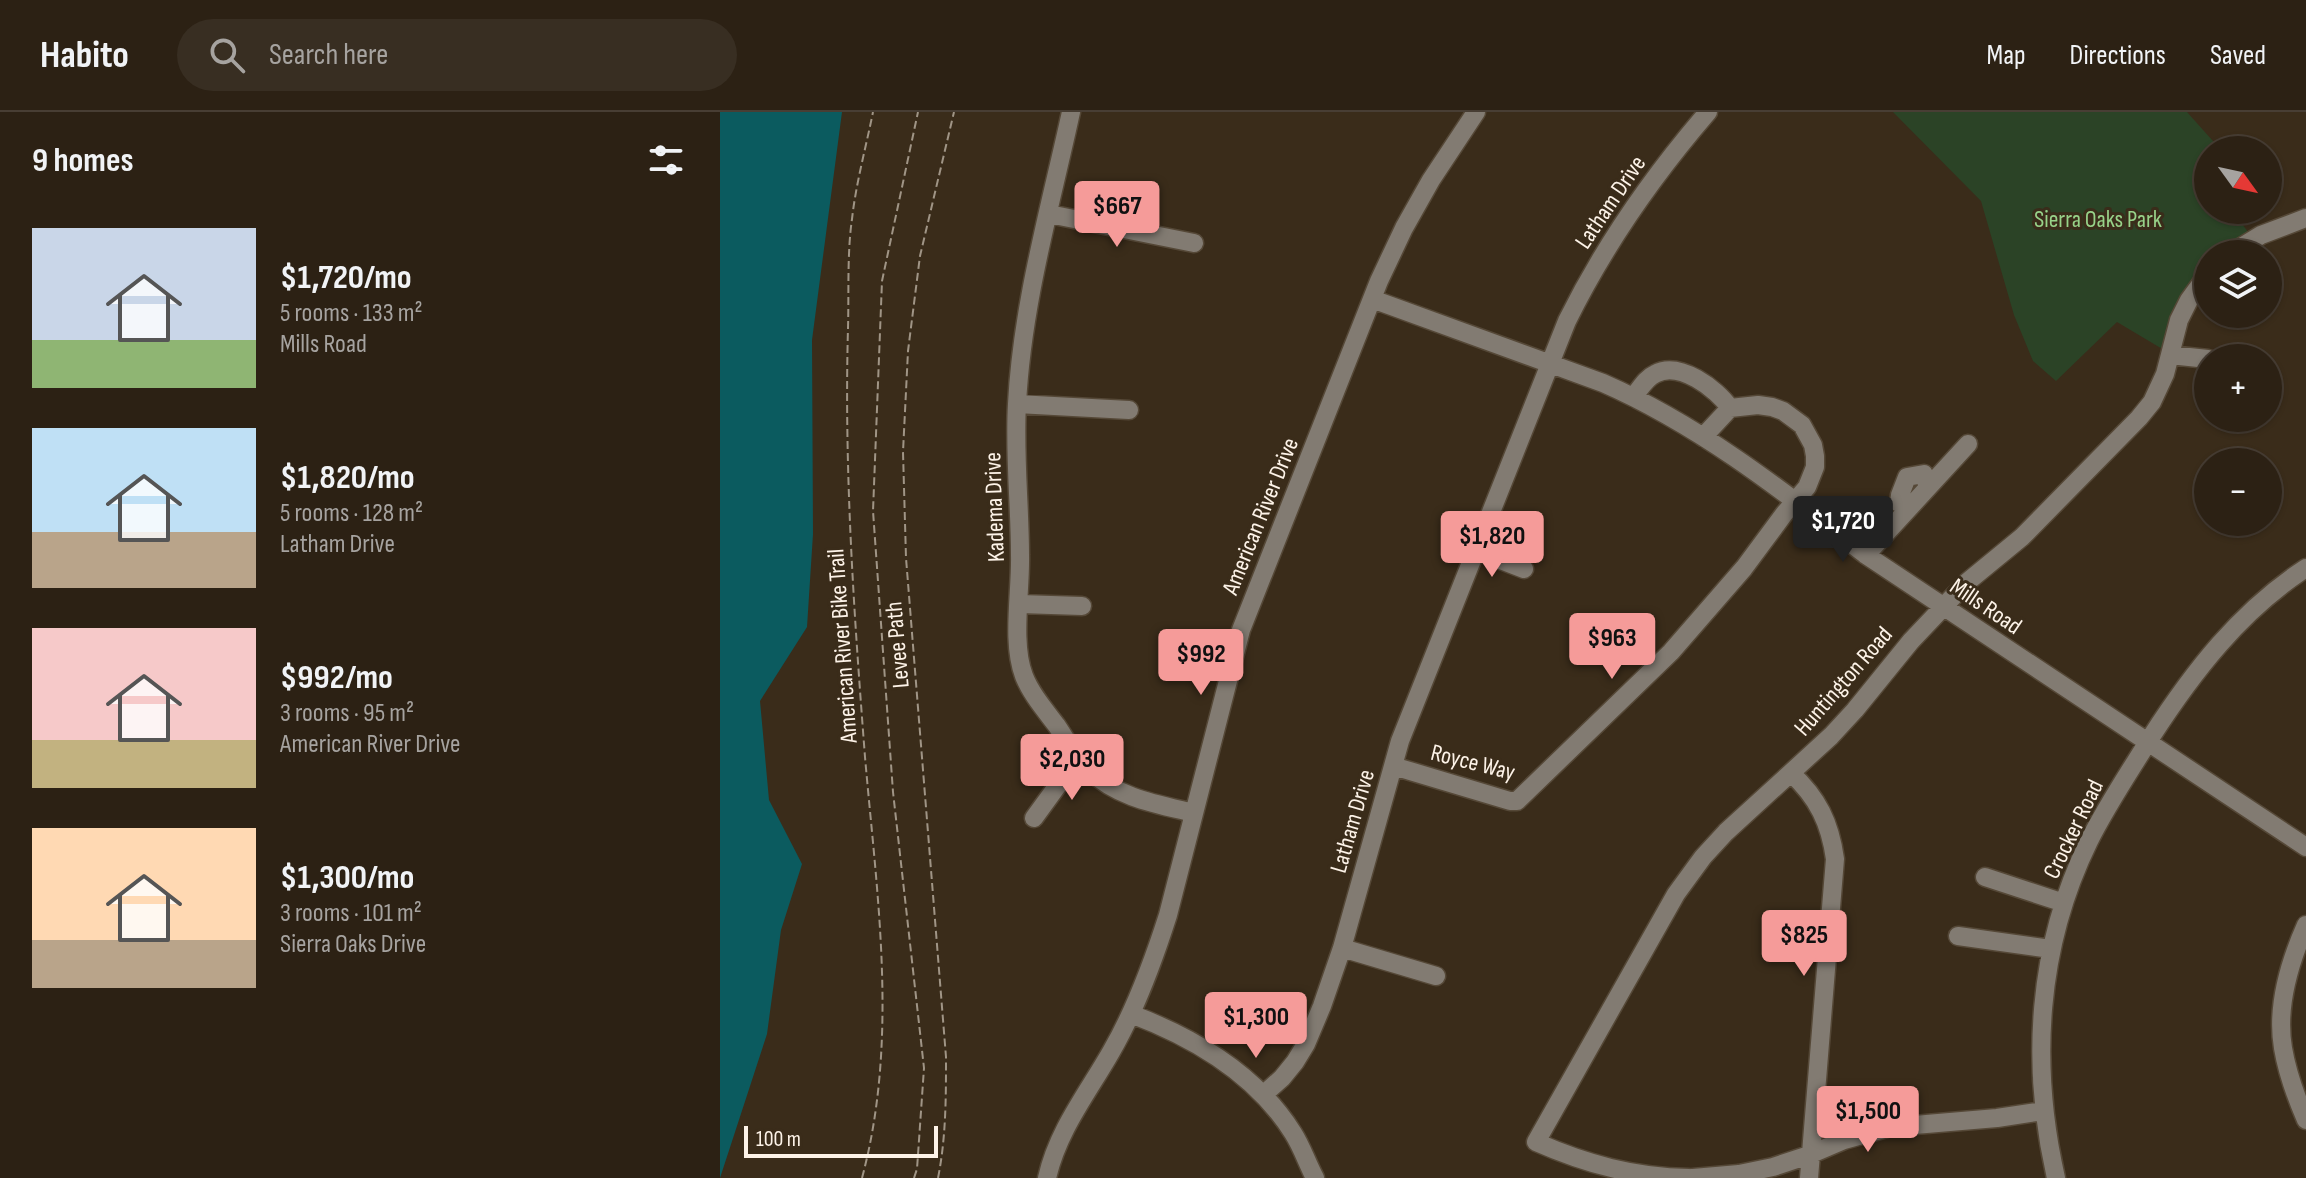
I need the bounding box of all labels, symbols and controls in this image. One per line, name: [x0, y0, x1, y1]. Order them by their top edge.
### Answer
search box: [177, 19, 737, 91]
text: Habito: [40, 33, 129, 78]
icon: search: [205, 33, 249, 77]
text: Search here: [269, 37, 388, 73]
text: Map: [1987, 39, 2026, 72]
text: Directions: [2070, 39, 2166, 72]
text: Saved: [2210, 39, 2266, 72]
north arrow: [2194, 136, 2282, 224]
map controls: [2194, 136, 2282, 536]
icon: filters: [644, 138, 688, 182]
text: 9 homes: [32, 140, 133, 181]
street label: Latham Drive: [1569, 150, 1652, 254]
pin: $667: [1070, 181, 1164, 249]
text: $667: [1092, 191, 1142, 222]
park label: Sierra Oaks Park: [2034, 205, 2162, 234]
button: layers: [2194, 240, 2282, 328]
text: $1,720/mo: [280, 257, 412, 298]
icon: home: [96, 260, 192, 356]
text: 5 rooms · 133 m²: [280, 298, 422, 329]
text: Mills Road: [280, 329, 367, 360]
button: +: [2194, 344, 2282, 432]
street label: American River Drive: [1215, 433, 1305, 600]
button: −: [2194, 448, 2282, 536]
street label: Kadema Drive: [978, 452, 1011, 562]
text: $1,820/mo: [280, 457, 415, 498]
icon: home: [96, 460, 192, 556]
pin: $1,720: [1778, 496, 1908, 564]
text: 5 rooms · 128 m²: [280, 498, 423, 529]
text: $1,720: [1811, 506, 1875, 537]
pin: $1,820: [1427, 511, 1557, 579]
text: $1,820: [1459, 521, 1525, 552]
text: Latham Drive: [280, 529, 395, 560]
street label: American River Bike Trail: [821, 548, 864, 745]
street label: Mills Road: [1944, 572, 2027, 641]
street label: Levee Path: [879, 600, 916, 690]
pin: $963: [1565, 613, 1659, 681]
street label: Huntington Road: [1788, 621, 1899, 742]
text: $963: [1587, 623, 1637, 654]
pin: $992: [1154, 629, 1248, 697]
text: $992: [1176, 639, 1226, 670]
text: $992/mo: [280, 657, 393, 698]
icon: home: [96, 660, 192, 756]
text: 3 rooms · 95 m²: [280, 698, 414, 729]
text: American River Drive: [280, 729, 461, 760]
pin: $2,030: [1007, 734, 1137, 802]
street label: Royce Way: [1428, 738, 1518, 787]
text: $2,030: [1039, 744, 1105, 775]
street label: Latham Drive: [1324, 766, 1381, 876]
street label: Crocker Road: [2037, 775, 2110, 884]
text: $1,300/mo: [280, 857, 414, 898]
icon: home: [96, 860, 192, 956]
text: 3 rooms · 101 m²: [280, 898, 422, 929]
pin: $825: [1757, 910, 1851, 978]
text: $825: [1780, 920, 1828, 951]
text: Sierra Oaks Drive: [280, 929, 426, 960]
pin: $1,300: [1191, 992, 1321, 1060]
text: $1,300: [1223, 1002, 1289, 1033]
pin: $1,500: [1803, 1086, 1933, 1154]
text: $1,500: [1835, 1096, 1901, 1127]
scale bar: [744, 1122, 938, 1158]
text: 100 m: [756, 1126, 801, 1153]

